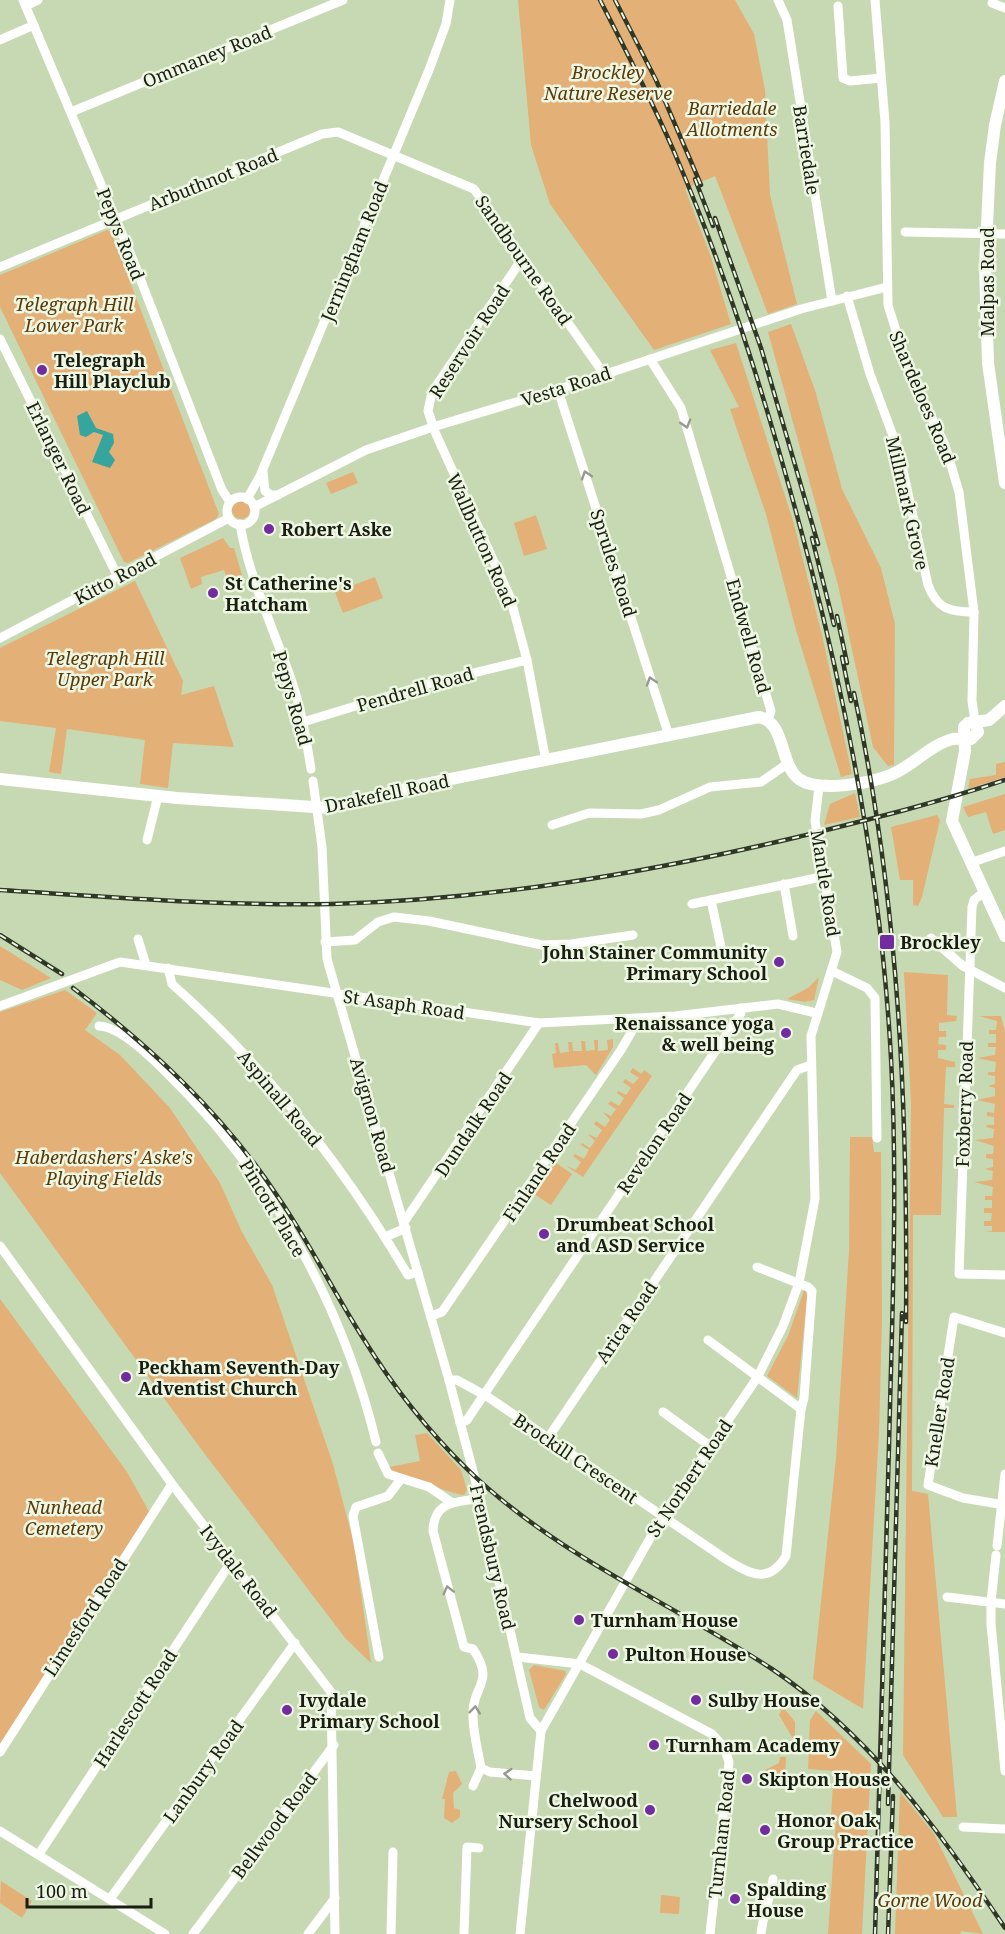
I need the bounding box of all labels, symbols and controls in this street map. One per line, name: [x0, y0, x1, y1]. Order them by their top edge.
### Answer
street label: Ommaney Road: [139, 19, 275, 93]
park label: Brockley Nature Reserve: [543, 60, 672, 105]
park label: Barriedale Allotments: [684, 96, 778, 141]
street label: Barriedale: [788, 103, 826, 197]
street label: Arbuthnot Road: [145, 142, 281, 216]
street label: Jerningham Road: [314, 177, 393, 326]
street label: Pepys Road: [92, 184, 150, 284]
street label: Sandbourne Road: [470, 190, 578, 330]
street label: Malpas Road: [975, 227, 999, 337]
street label: Reservoir Road: [423, 280, 515, 402]
park label: Telegraph Hill Lower Park: [15, 292, 134, 337]
street label: Shardeloes Road: [884, 327, 962, 467]
place label: Telegraph Hill Playclub: [54, 348, 171, 393]
street label: Vesta Road: [518, 360, 614, 412]
marker: Telegraph Hill Playclub: [35, 363, 49, 377]
street label: Erlanger Road: [21, 398, 97, 518]
one-way arrow: [678, 418, 691, 429]
street label: Millmark Grove: [881, 434, 935, 572]
street label: Wallbutton Road: [442, 469, 522, 611]
one-way arrow: [581, 470, 593, 481]
street label: Sprules Road: [585, 506, 643, 620]
place label: Robert Aske: [281, 517, 392, 541]
marker: Robert Aske: [262, 522, 276, 536]
street label: Kitto Road: [70, 546, 160, 610]
place label: St Catherine's Hatcham: [225, 571, 352, 616]
street label: Endwell Road: [721, 576, 777, 696]
marker: St Catherine's Hatcham: [206, 586, 220, 600]
park label: Telegraph Hill Upper Park: [46, 646, 165, 691]
street label: Pepys Road: [268, 648, 318, 748]
street label: Pendrell Road: [354, 661, 476, 717]
one-way arrow: [646, 676, 658, 687]
street label: Drakefell Road: [323, 768, 451, 818]
street label: Mantle Road: [806, 828, 846, 938]
place label: Brockley: [900, 930, 981, 954]
marker: Brockley: [878, 933, 896, 951]
place label: John Stainer Community Primary School: [541, 940, 768, 985]
marker: John Stainer Community Primary School: [772, 955, 786, 969]
street label: St Asaph Road: [342, 984, 466, 1024]
place label: Renaissance yoga & well being: [615, 1011, 775, 1056]
marker: Renaissance yoga & well being: [779, 1026, 793, 1040]
street label: Foxberry Road: [950, 1040, 978, 1168]
street label: Aspinall Road: [233, 1045, 327, 1151]
street label: Avignon Road: [345, 1054, 401, 1176]
street label: Dundalk Road: [429, 1067, 517, 1181]
street label: Revelon Road: [611, 1088, 697, 1198]
street label: Finland Road: [497, 1118, 581, 1226]
park label: Haberdashers' Aske's Playing Fields: [14, 1145, 193, 1190]
street label: Pincott Place: [234, 1155, 312, 1261]
place label: Drumbeat School and ASD Service: [556, 1212, 715, 1257]
marker: Drumbeat School and ASD Service: [537, 1227, 551, 1241]
street label: Arica Road: [590, 1276, 662, 1368]
place label: Peckham Seventh-Day Adventist Church: [138, 1355, 340, 1400]
street label: Kneller Road: [918, 1355, 960, 1469]
marker: Peckham Seventh-Day Adventist Church: [119, 1370, 133, 1384]
street label: Brockill Crescent: [509, 1407, 643, 1509]
street label: St Norbert Road: [641, 1415, 737, 1541]
street label: Frendsbury Road: [465, 1482, 521, 1632]
park label: Nunhead Cemetery: [25, 1495, 103, 1540]
street label: Ivydale Road: [195, 1520, 283, 1622]
street label: Limesford Road: [38, 1553, 132, 1681]
one-way arrow: [443, 1585, 456, 1595]
place label: Turnham House: [591, 1608, 738, 1632]
marker: Turnham House: [572, 1613, 586, 1627]
place label: Pulton House: [625, 1642, 747, 1666]
street label: Harlescott Road: [88, 1644, 182, 1772]
marker: Pulton House: [606, 1647, 620, 1661]
place label: Ivydale Primary School: [299, 1688, 440, 1733]
place label: Sulby House: [708, 1688, 820, 1712]
marker: Sulby House: [689, 1693, 703, 1707]
marker: Ivydale Primary School: [280, 1703, 294, 1717]
one-way arrow: [468, 1706, 481, 1715]
street label: Lanbury Road: [157, 1715, 249, 1827]
place label: Turnham Academy: [666, 1733, 840, 1757]
marker: Turnham Academy: [647, 1738, 661, 1752]
street label: Bellwood Road: [226, 1767, 322, 1883]
place label: Skipton House: [759, 1767, 891, 1791]
one-way arrow: [503, 1768, 512, 1781]
street label: Turnham Road: [702, 1769, 740, 1899]
marker: Skipton House: [740, 1772, 754, 1786]
place label: Chelwood Nursery School: [499, 1788, 639, 1833]
marker: Chelwood Nursery School: [643, 1803, 657, 1817]
place label: Honor Oak Group Practice: [777, 1808, 914, 1853]
marker: Honor Oak Group Practice: [758, 1823, 772, 1837]
scale bar: [27, 1871, 152, 1909]
place label: Spalding House: [747, 1877, 827, 1922]
text: 100 m: [36, 1879, 88, 1903]
park label: Gorne Wood: [878, 1888, 983, 1912]
marker: Spalding House: [728, 1892, 742, 1906]

